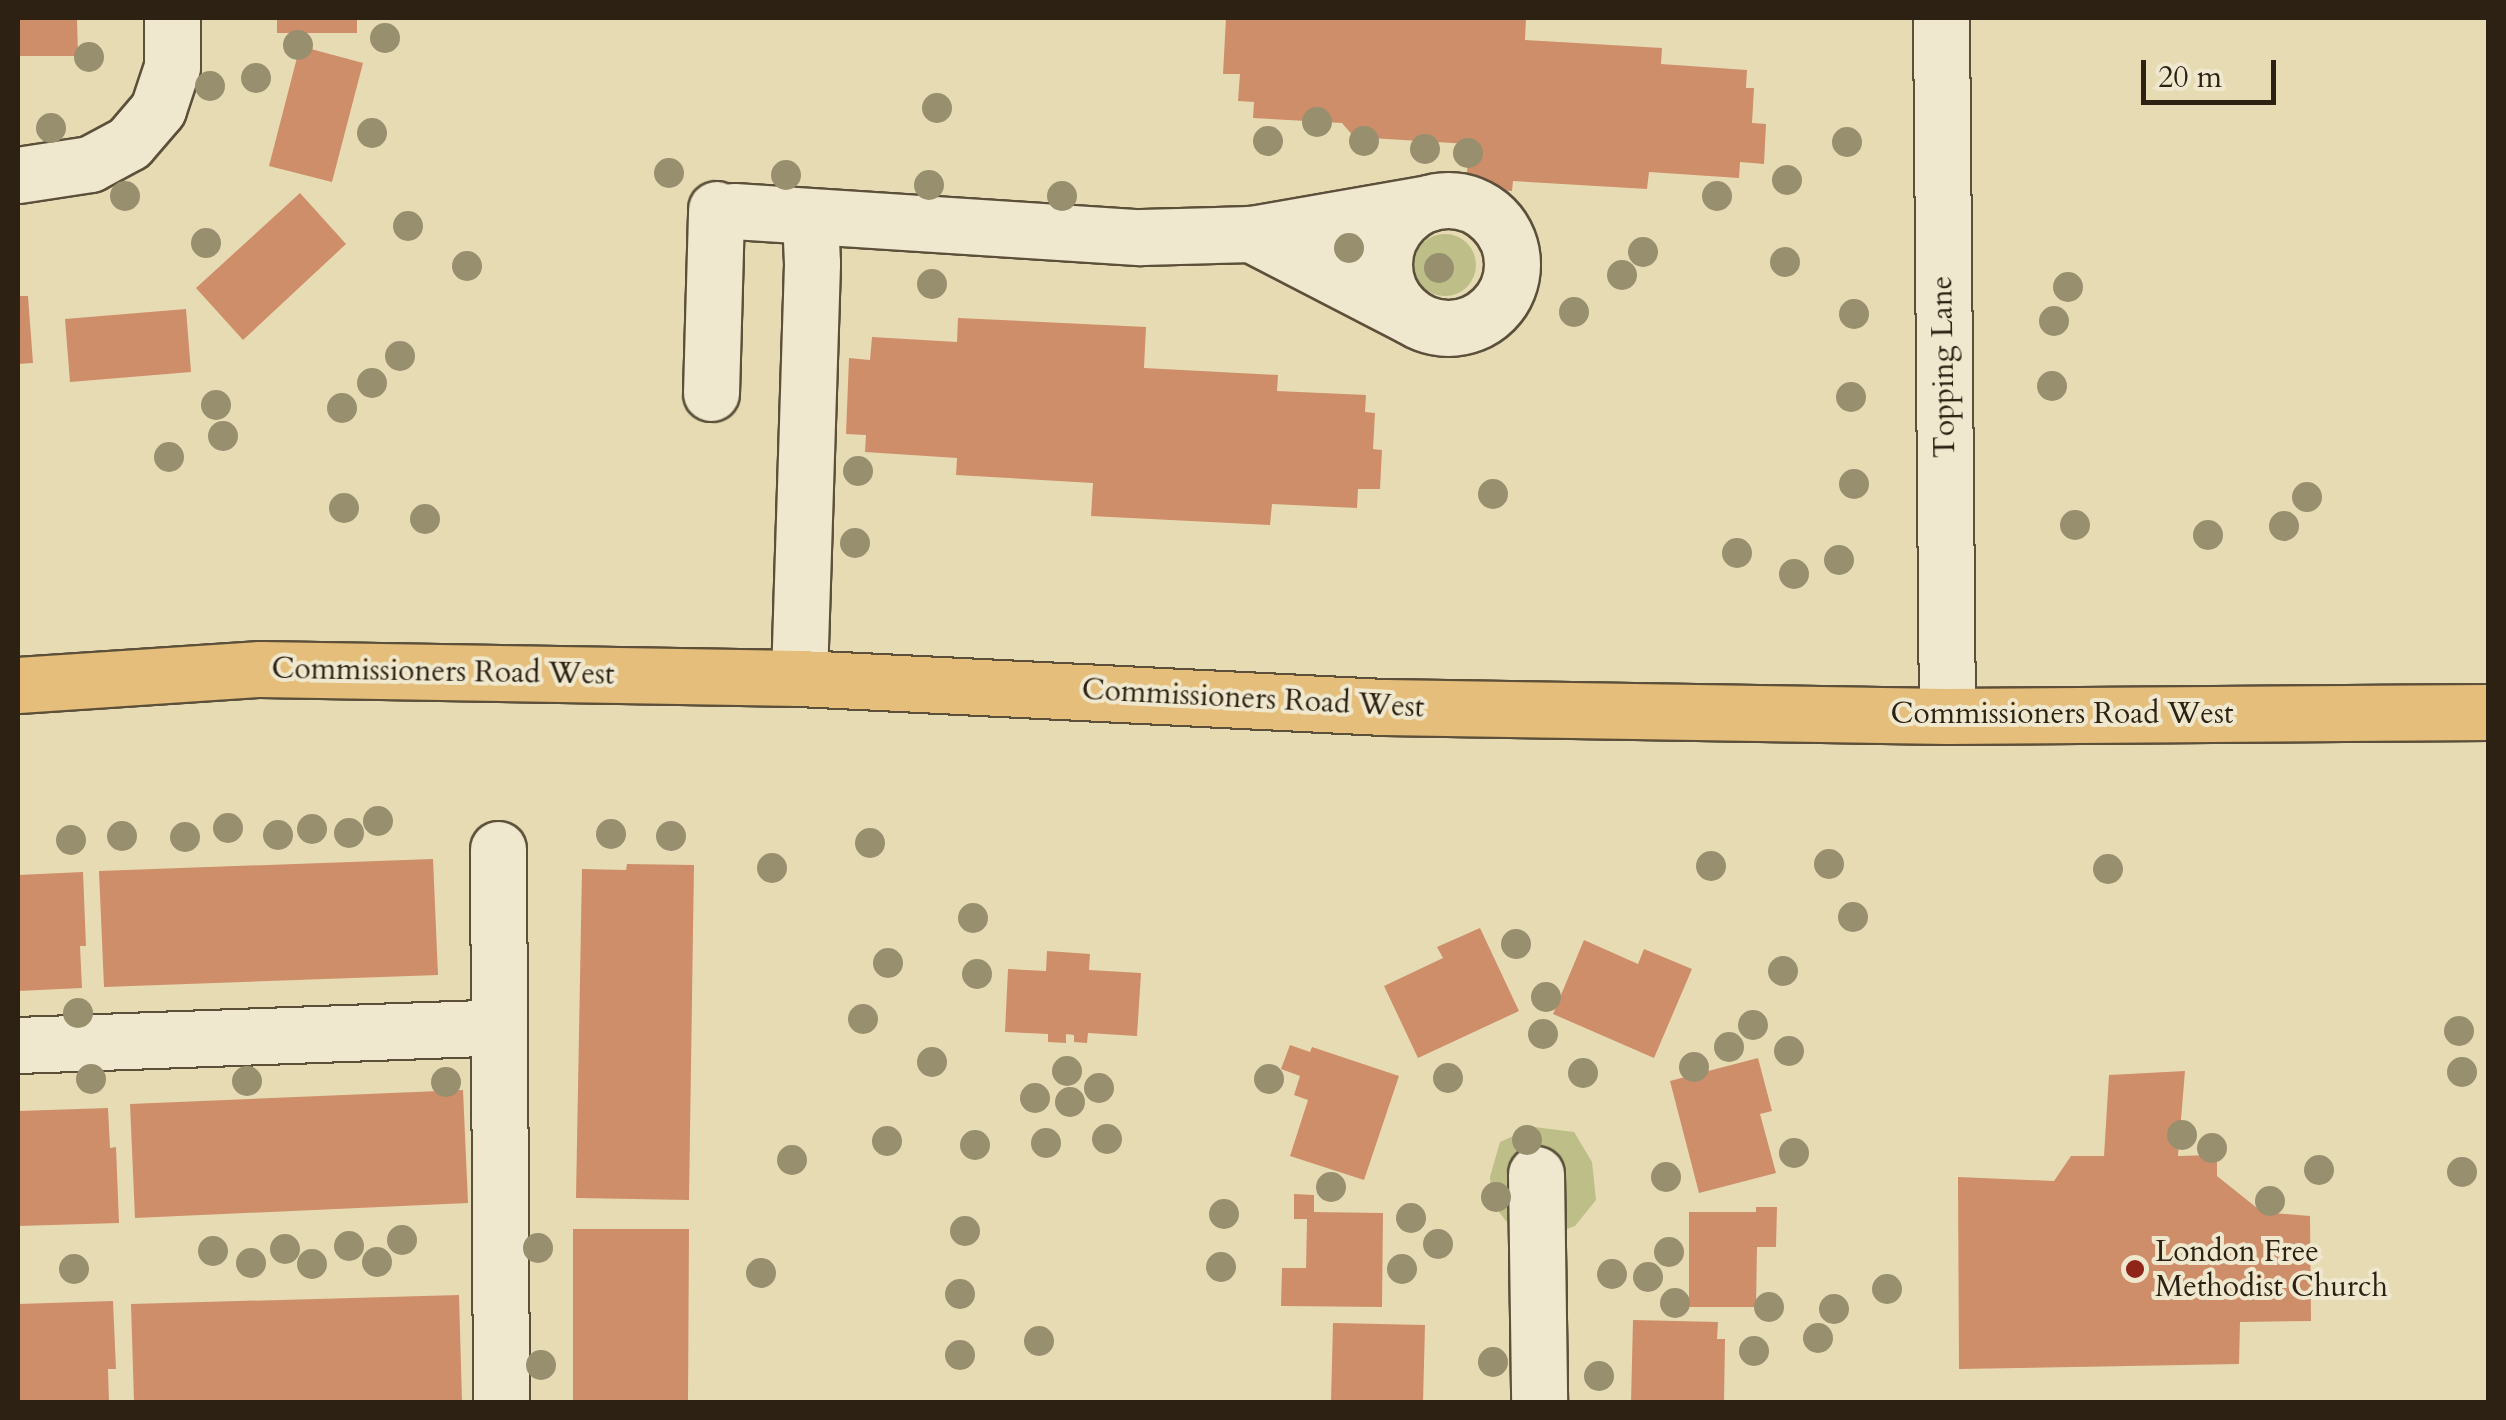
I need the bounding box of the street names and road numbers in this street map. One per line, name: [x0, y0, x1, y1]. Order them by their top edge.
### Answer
street label: Topping Lane: [1924, 276, 1964, 458]
street label: Commissioners Road West: [271, 651, 615, 693]
street label: Commissioners Road West: [1081, 672, 1425, 726]
street label: Commissioners Road West: [1890, 696, 2234, 732]

